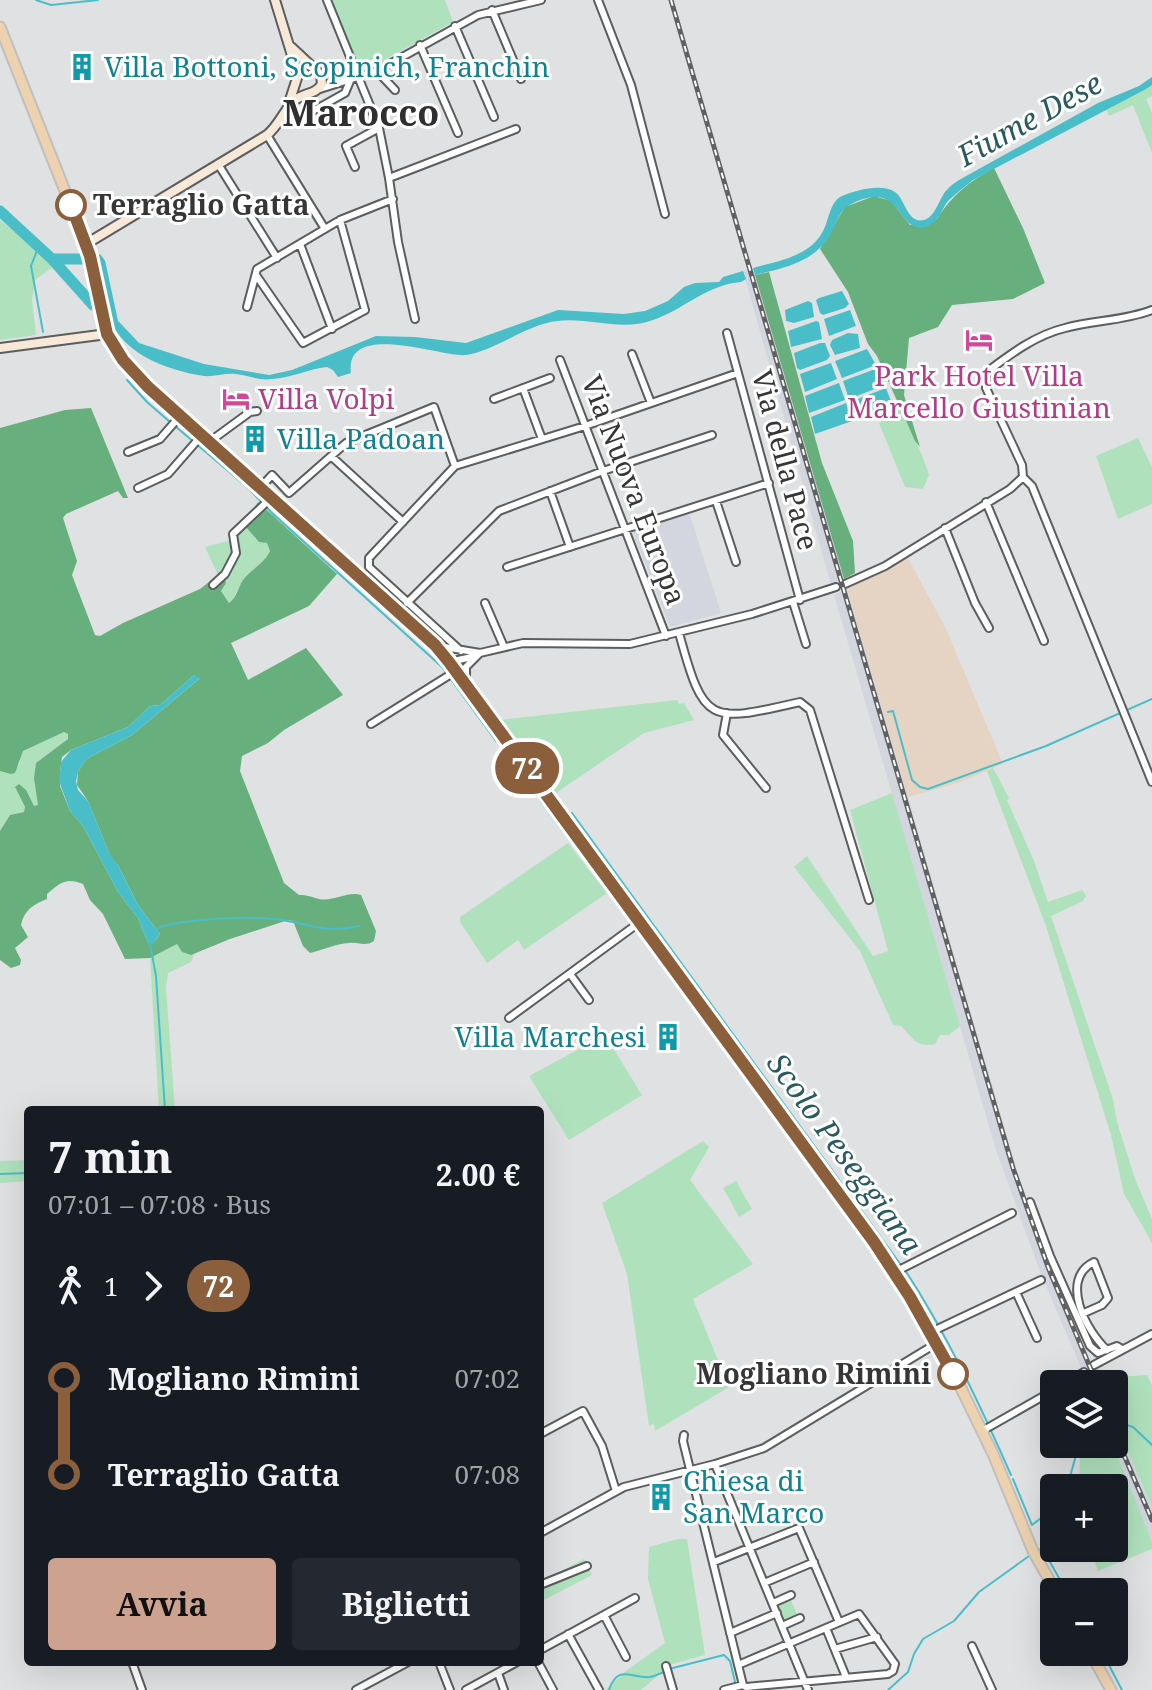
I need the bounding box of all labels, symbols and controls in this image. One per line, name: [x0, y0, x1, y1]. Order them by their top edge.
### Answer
place label: Villa Bottoni, Scopinich, Franchin: [104, 47, 550, 85]
building icon: Villa Bottoni, Scopinich, Franchin: [67, 52, 97, 82]
water label: Fiume Dese: [949, 62, 1109, 176]
district label: Marocco: [283, 88, 439, 137]
place label: Terraglio Gatta: [93, 185, 309, 223]
marker: Terraglio Gatta: [56, 190, 86, 220]
hotel icon: Park Hotel Villa Marcello Giustinian: [964, 325, 994, 355]
place label: Park Hotel Villa Marcello Giustinian: [847, 356, 1111, 426]
street label: Via della Pace: [744, 366, 828, 554]
street label: Via Nuova Europa: [574, 369, 696, 610]
place label: Villa Volpi: [258, 379, 395, 417]
hotel icon: Villa Volpi: [221, 384, 251, 414]
place label: Villa Padoan: [277, 419, 445, 457]
building icon: Villa Padoan: [240, 424, 270, 454]
line badge: 72: [491, 742, 563, 794]
text: 72: [511, 749, 543, 787]
place label: Villa Marchesi: [454, 1017, 646, 1055]
building icon: Villa Marchesi: [653, 1022, 683, 1052]
water label: Scolo Peseggiana: [758, 1044, 933, 1263]
text: 7 min: [48, 1126, 173, 1186]
text: 2.00 €: [436, 1154, 520, 1195]
text: 07:01 – 07:08 · Bus: [48, 1186, 271, 1222]
icon: walk: [48, 1264, 92, 1308]
icon: forward: [131, 1264, 175, 1308]
text: 72: [203, 1267, 234, 1305]
text: 1: [104, 1268, 119, 1304]
place label: Mogliano Rimini: [696, 1354, 931, 1392]
text: Mogliano Rimini: [108, 1358, 360, 1399]
marker: Mogliano Rimini: [938, 1359, 968, 1389]
text: 07:02: [454, 1360, 520, 1396]
map controls: [1040, 1370, 1128, 1666]
button: layers: [1040, 1370, 1128, 1458]
text: Terraglio Gatta: [108, 1454, 340, 1495]
text: 07:08: [454, 1456, 520, 1492]
place label: Chiesa di San Marco: [683, 1461, 825, 1531]
button: +: [1040, 1474, 1128, 1562]
building icon: Chiesa di San Marco: [646, 1482, 676, 1512]
button: Avvia: [48, 1558, 276, 1650]
button: Biglietti: [292, 1558, 520, 1650]
button: −: [1040, 1578, 1128, 1666]

